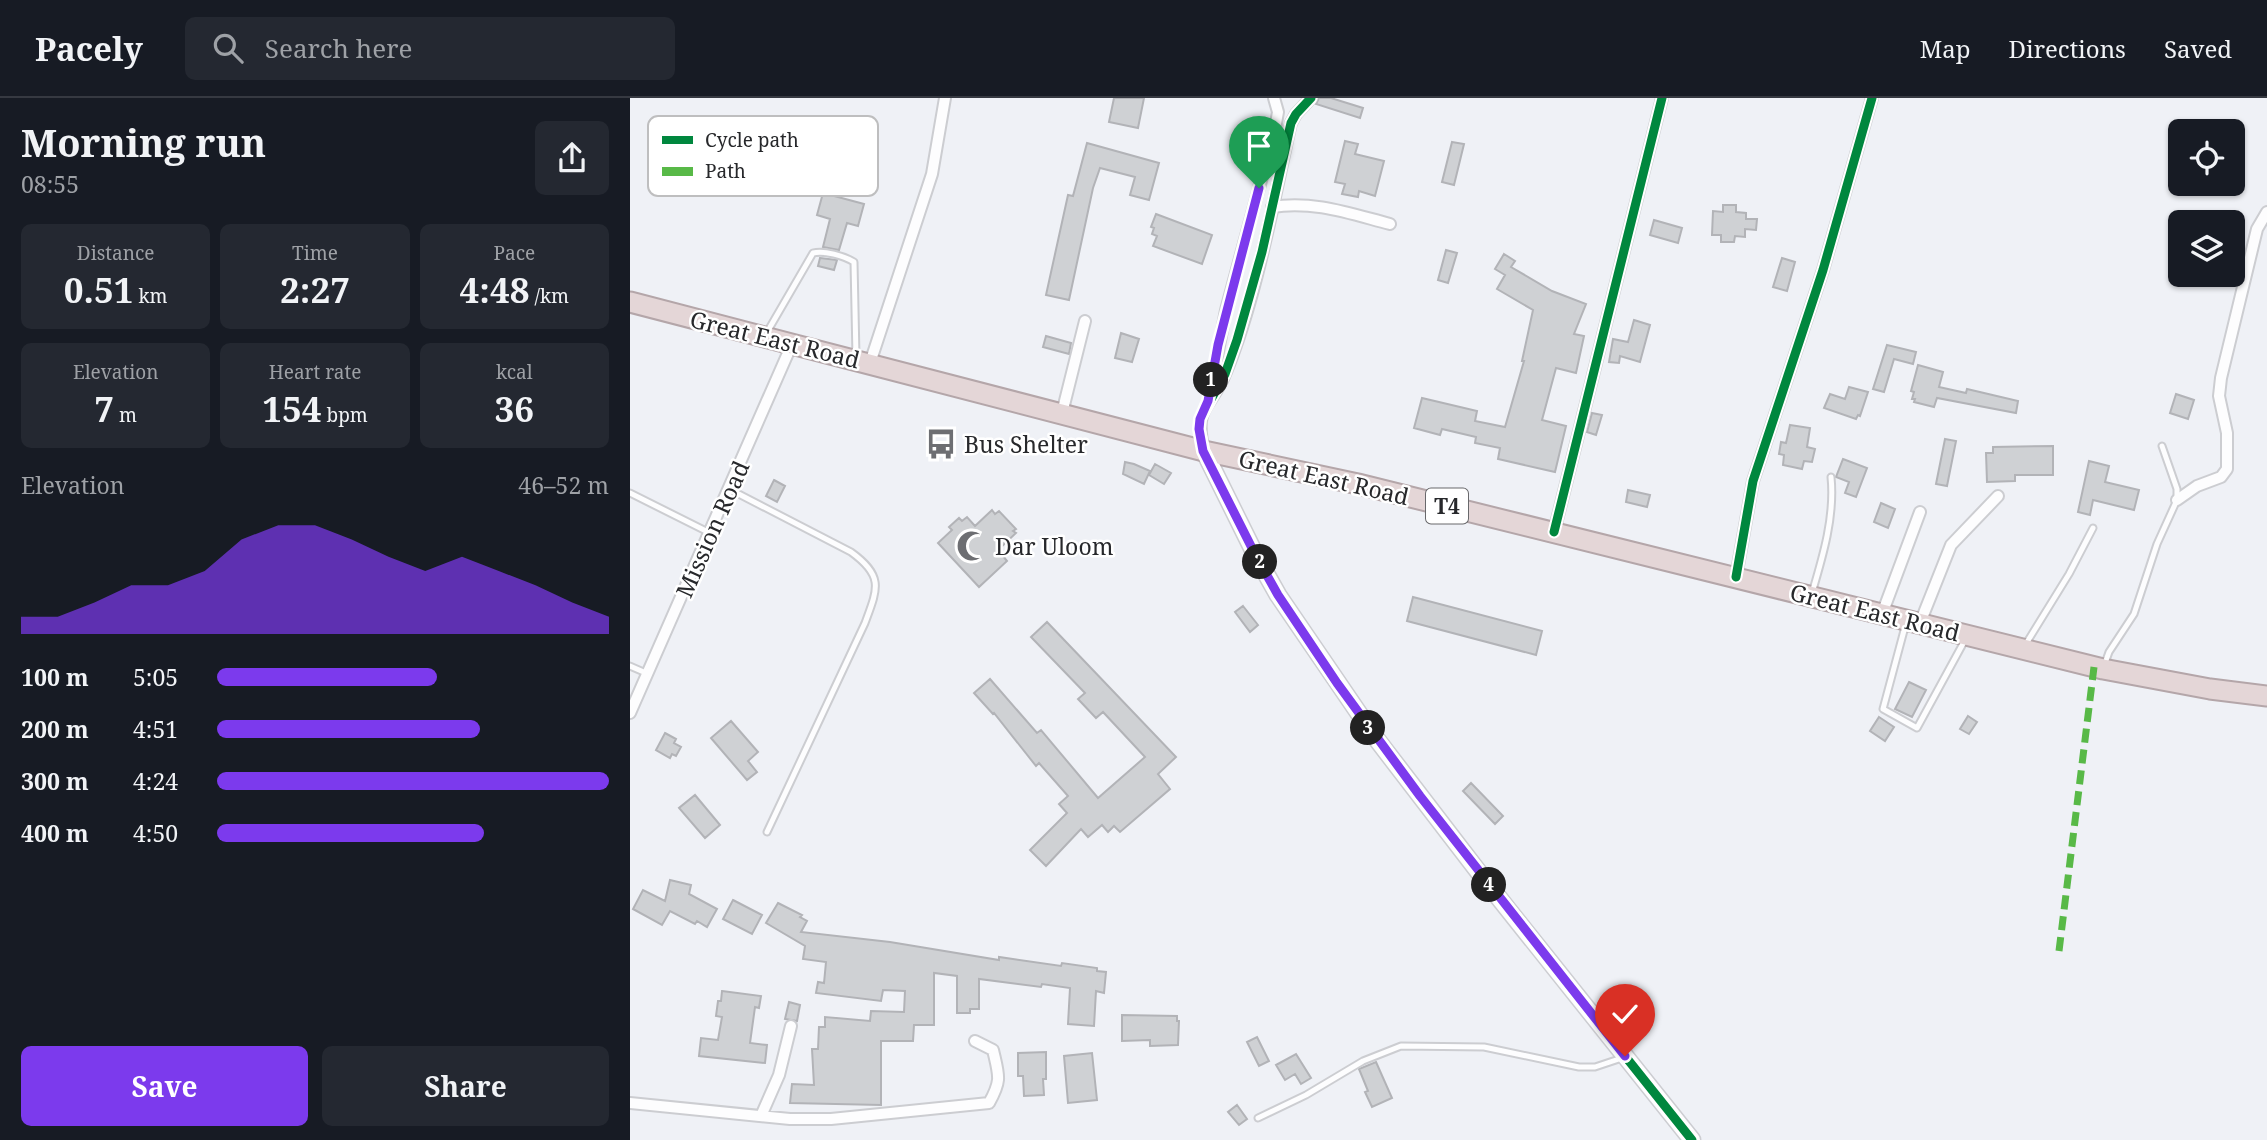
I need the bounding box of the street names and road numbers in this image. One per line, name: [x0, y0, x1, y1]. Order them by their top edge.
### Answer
street label: Great East Road: [687, 302, 863, 376]
street label: Great East Road: [1236, 442, 1412, 512]
street label: Mission Road: [668, 456, 756, 602]
road number: T4: [1426, 488, 1468, 524]
street label: Great East Road: [1787, 575, 1963, 649]

